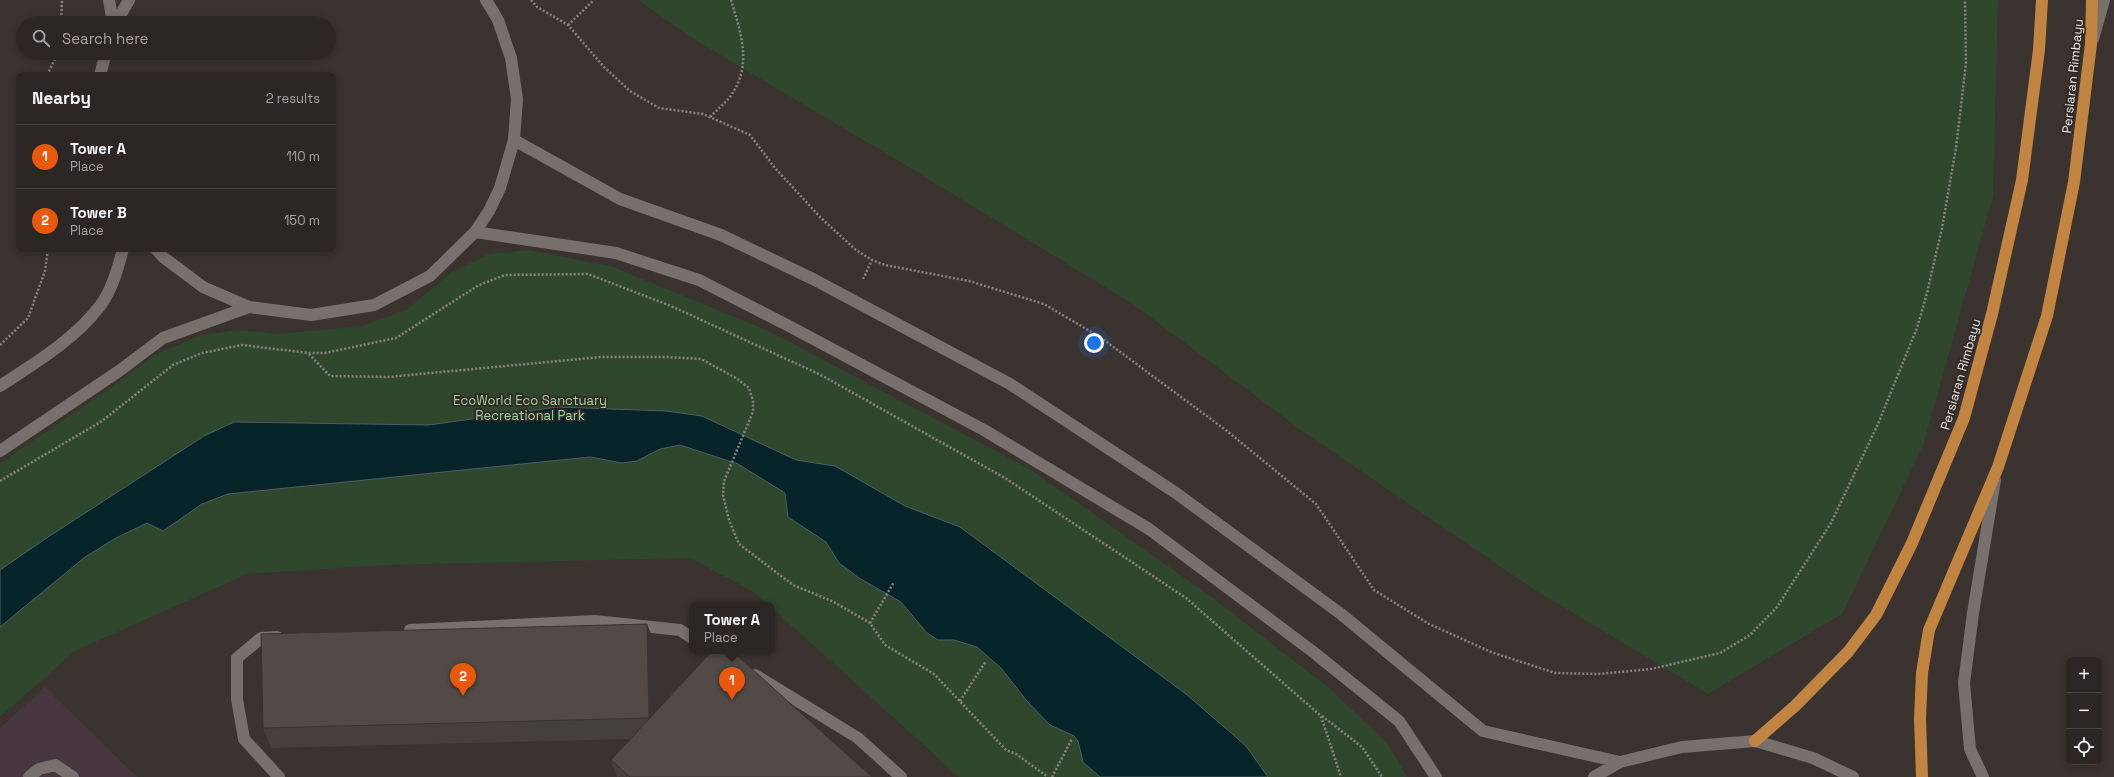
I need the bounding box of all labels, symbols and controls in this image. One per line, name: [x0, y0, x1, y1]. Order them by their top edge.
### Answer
search box: [16, 16, 336, 60]
street label: Persiaran Rimbayu: [2058, 18, 2087, 134]
icon: search: [30, 27, 52, 49]
text: Search here: [62, 29, 148, 48]
text: Nearby: [32, 87, 91, 109]
text: 2 results: [266, 90, 320, 107]
text: Tower A: [70, 139, 126, 158]
text: 1: [42, 148, 48, 165]
text: 110 m: [286, 148, 320, 165]
text: Place: [70, 158, 104, 175]
text: Tower B: [70, 203, 127, 222]
text: 2: [41, 212, 49, 229]
text: 150 m: [284, 212, 320, 229]
text: Place: [70, 222, 104, 239]
street label: Persiaran Rimbayu: [1936, 316, 1985, 432]
your location: [1084, 333, 1104, 353]
park label: EcoWorld Eco Sanctuary Recreational Park: [453, 392, 607, 424]
popup: [689, 602, 775, 654]
text: Tower A: [704, 610, 760, 629]
text: Place: [704, 629, 738, 646]
map controls: [2066, 657, 2102, 765]
button: +: [2066, 657, 2102, 693]
pin: 2: [450, 663, 476, 696]
pin: 1: [719, 667, 745, 700]
button: −: [2066, 693, 2102, 729]
button: locate: [2066, 729, 2102, 765]

